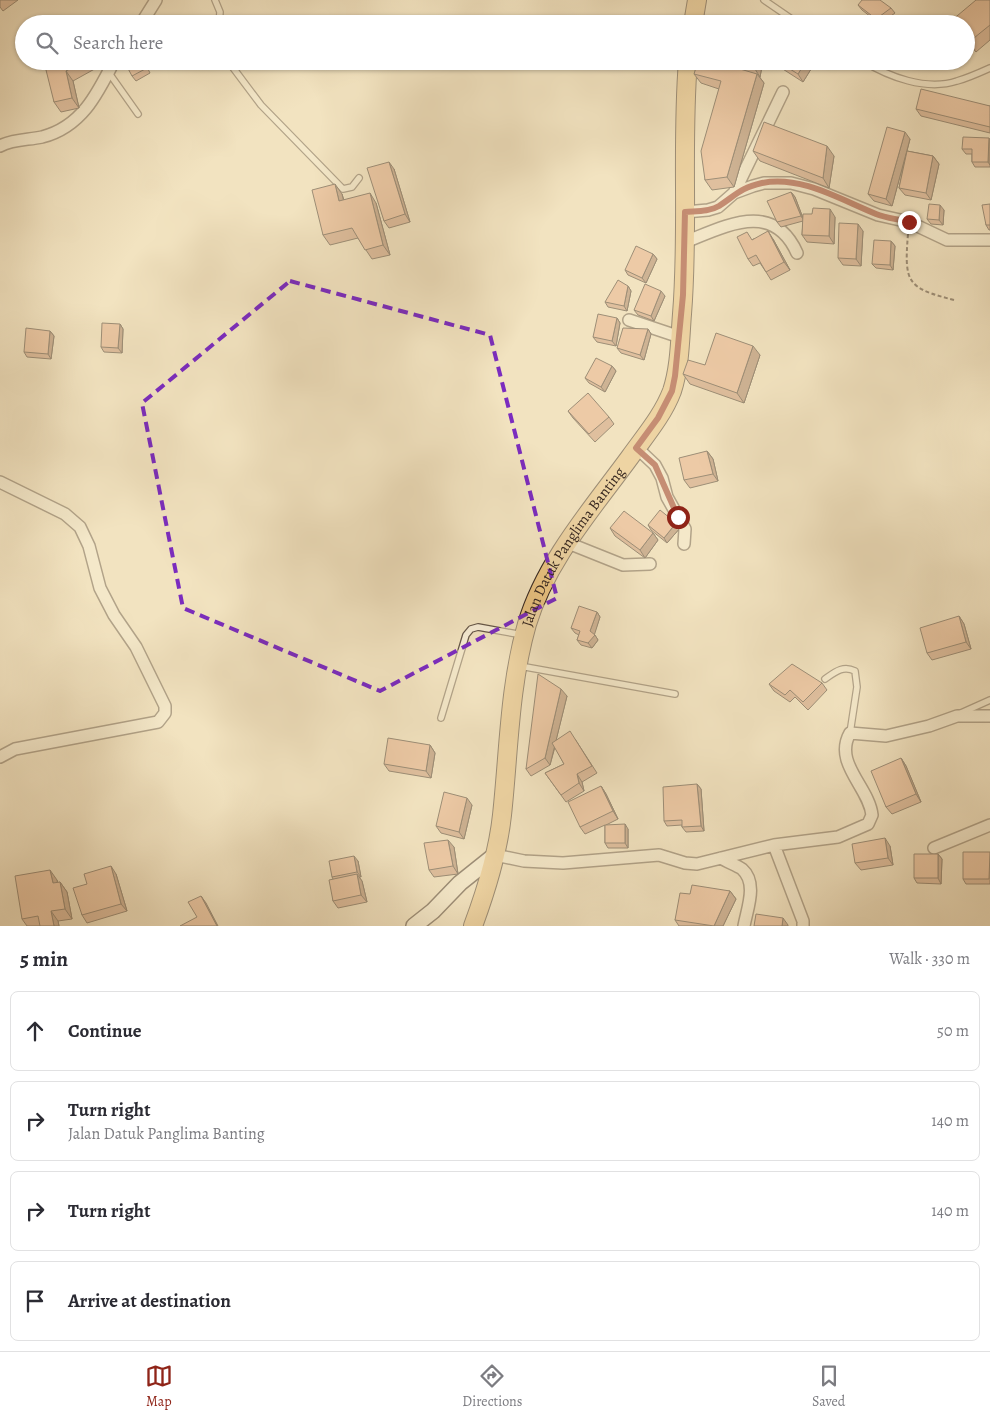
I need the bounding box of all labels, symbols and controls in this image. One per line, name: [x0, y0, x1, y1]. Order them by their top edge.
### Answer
search box: [15, 15, 975, 70]
icon: search: [33, 29, 61, 57]
text: Search here: [73, 30, 163, 56]
route end: [898, 211, 921, 234]
street label: Jalan Datuk Panglima Banting: [517, 462, 630, 629]
route start: [667, 506, 690, 529]
text: 5 min: [20, 945, 68, 973]
text: Walk · 330 m: [889, 948, 970, 970]
icon: ahead: [21, 1017, 49, 1045]
text: Continue: [68, 1018, 142, 1044]
text: 50 m: [937, 1020, 969, 1042]
text: Turn right: [68, 1097, 150, 1123]
icon: right: [21, 1107, 49, 1135]
text: 140 m: [931, 1110, 969, 1132]
text: Jalan Datuk Panglima Banting: [68, 1123, 265, 1145]
icon: right: [21, 1197, 49, 1225]
text: Turn right: [68, 1198, 150, 1224]
text: 140 m: [931, 1200, 969, 1222]
icon: arrive: [21, 1287, 49, 1315]
text: Arrive at destination: [68, 1288, 231, 1314]
tab: Map: [145, 1362, 173, 1411]
tab: Directions: [462, 1362, 522, 1411]
tab: Saved: [812, 1362, 845, 1411]

